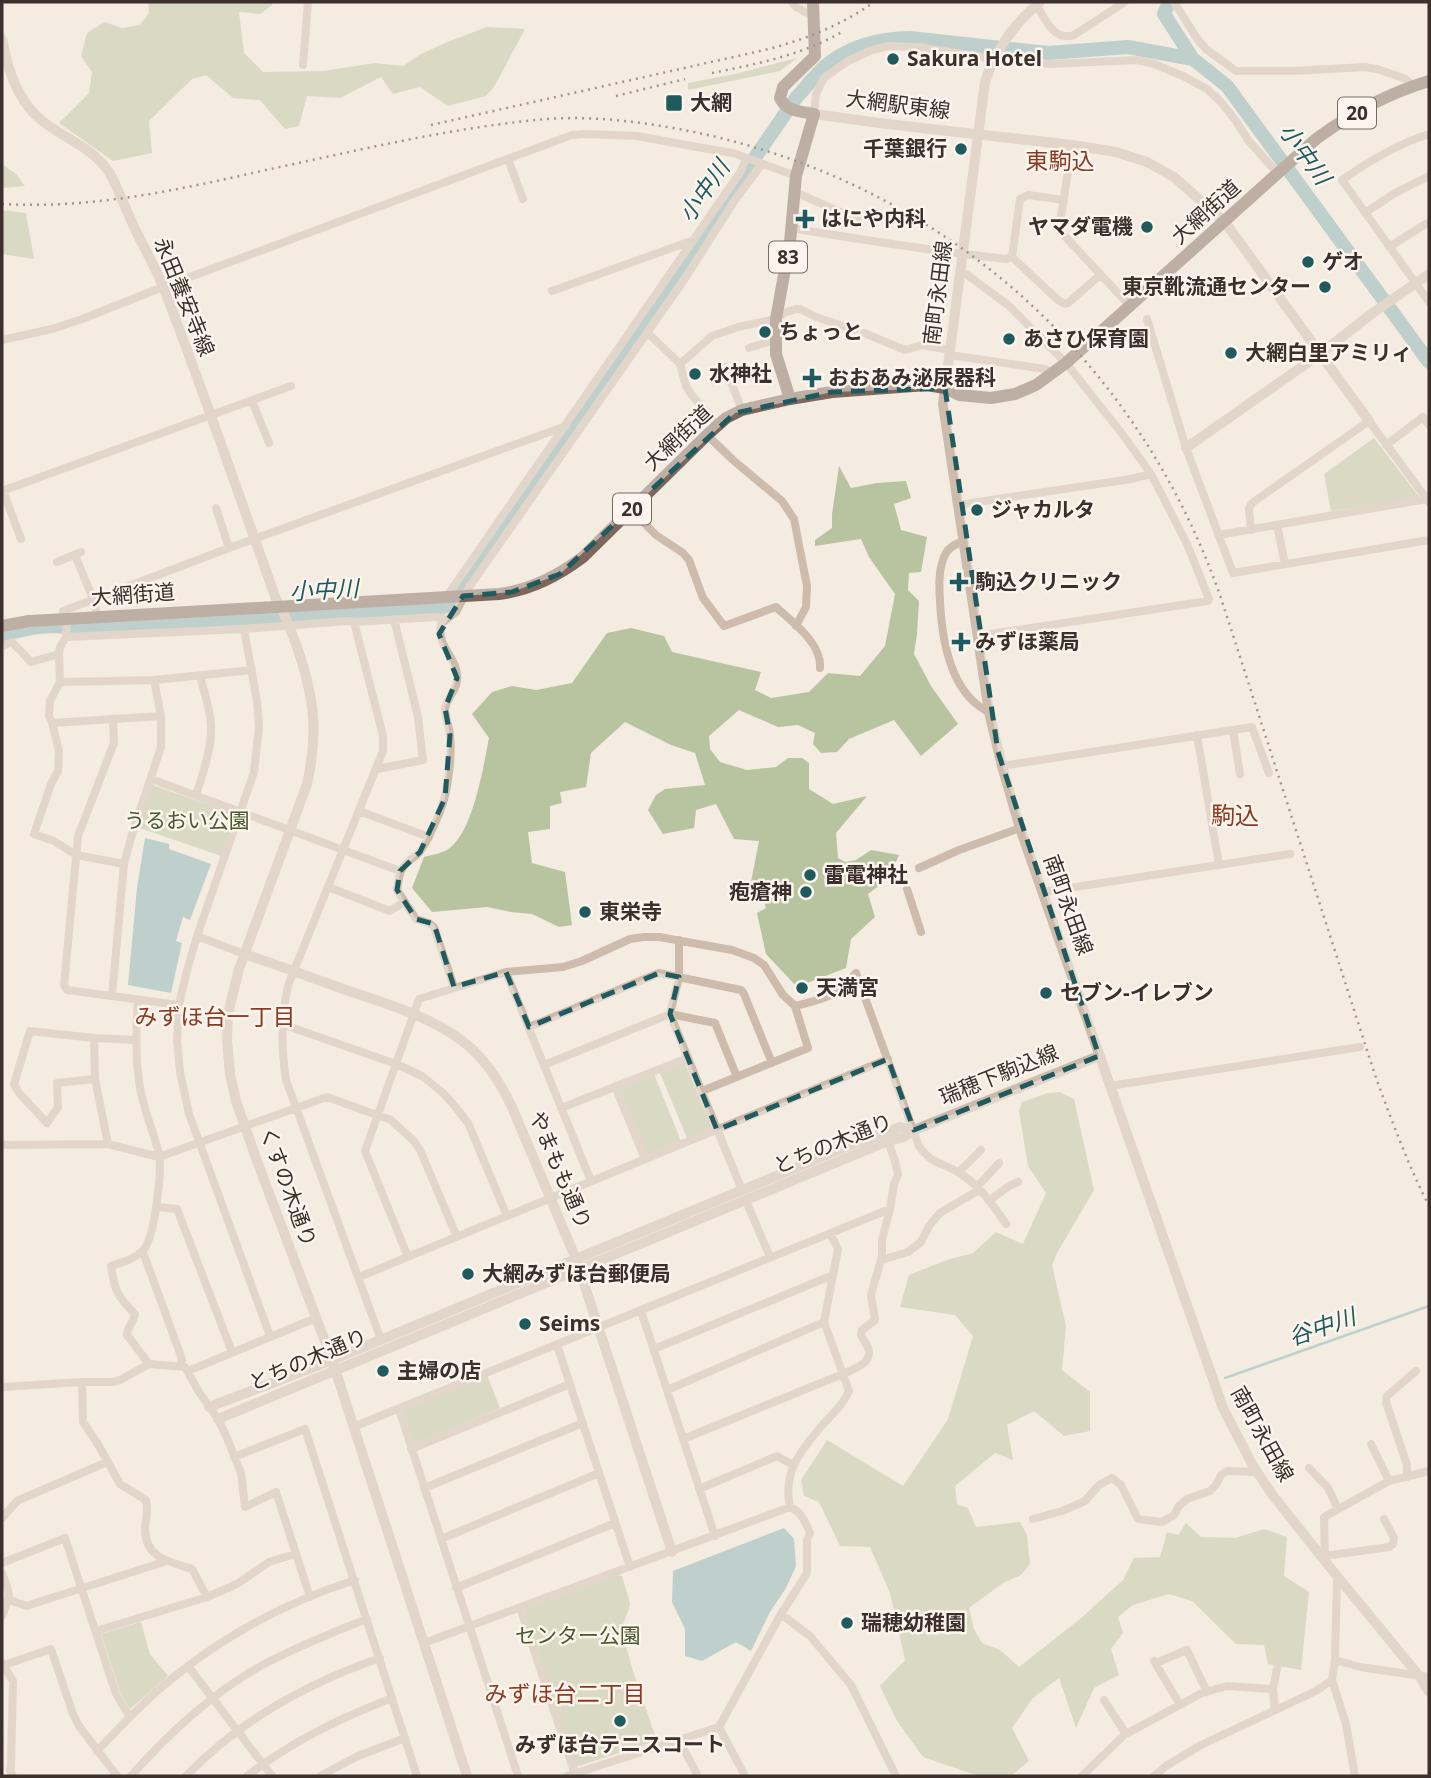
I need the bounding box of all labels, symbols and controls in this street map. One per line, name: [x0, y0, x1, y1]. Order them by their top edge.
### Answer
place label: Sakura Hotel: [907, 44, 1042, 72]
marker: Sakura Hotel: [885, 51, 901, 67]
street label: 大網駅東線: [844, 84, 952, 124]
place label: 大網: [690, 88, 732, 116]
marker: 大網: [664, 93, 684, 113]
road number: 20: [1338, 97, 1376, 128]
water label: 小中川: [1273, 116, 1341, 193]
place label: 千葉銀行: [863, 134, 947, 162]
marker: 千葉銀行: [953, 141, 969, 157]
district label: 東駒込: [1026, 144, 1095, 176]
water label: 小中川: [670, 151, 738, 228]
street label: 大網街道: [1165, 173, 1246, 250]
place label: はにや内科: [821, 204, 926, 232]
marker: はにや内科: [795, 209, 815, 229]
place label: ヤマダ電機: [1028, 212, 1133, 240]
marker: ヤマダ電機: [1139, 219, 1155, 235]
street label: 永田養安寺線: [148, 233, 222, 360]
street label: 南町永田線: [917, 239, 957, 347]
road number: 83: [769, 242, 807, 272]
place label: ゲオ: [1322, 247, 1364, 275]
marker: ゲオ: [1300, 254, 1316, 270]
place label: 東京靴流通センター: [1122, 272, 1311, 300]
marker: 東京靴流通センター: [1317, 279, 1333, 295]
place label: ちょっと: [779, 317, 863, 345]
marker: ちょっと: [757, 324, 773, 340]
place label: あさひ保育園: [1023, 324, 1149, 352]
marker: あさひ保育園: [1001, 331, 1017, 347]
place label: 大網白里アミリィ: [1245, 338, 1413, 366]
marker: 大網白里アミリィ: [1223, 345, 1239, 361]
place label: 水神社: [709, 359, 772, 387]
place label: おおあみ泌尿器科: [828, 363, 996, 391]
marker: 水神社: [687, 366, 703, 382]
marker: おおあみ泌尿器科: [802, 368, 822, 388]
street label: 大網街道: [637, 398, 718, 476]
road number: 20: [613, 494, 651, 524]
place label: ジャカルタ: [991, 495, 1095, 523]
marker: ジャカルタ: [969, 502, 985, 518]
place label: 駒込クリニック: [975, 567, 1122, 595]
water label: 小中川: [289, 571, 362, 607]
marker: 駒込クリニック: [949, 572, 969, 592]
street label: 大網街道: [90, 577, 176, 611]
place label: みずほ薬局: [975, 627, 1080, 655]
marker: みずほ薬局: [953, 634, 969, 650]
district label: 駒込: [1211, 798, 1259, 831]
park label: うるおい公園: [124, 806, 250, 834]
street label: 南町永田線: [1038, 851, 1100, 959]
place label: 雷電神社: [824, 860, 908, 888]
marker: 雷電神社: [802, 867, 818, 883]
place label: 疱瘡神: [729, 877, 792, 905]
marker: 疱瘡神: [798, 884, 814, 900]
place label: 東栄寺: [599, 897, 662, 925]
marker: 東栄寺: [577, 904, 593, 920]
place label: 天満宮: [816, 973, 879, 1001]
place label: セブン-イレブン: [1060, 978, 1214, 1006]
marker: 天満宮: [794, 980, 810, 996]
marker: セブン-イレブン: [1038, 985, 1054, 1001]
district label: みずほ台一丁目: [135, 1000, 296, 1032]
street label: 瑞穂下駒込線: [935, 1037, 1062, 1111]
street label: やまもも通り: [523, 1106, 598, 1233]
street label: とちの木通り: [769, 1106, 896, 1180]
street label: くすの木通り: [254, 1123, 324, 1251]
place label: 大網みずほ台郵便局: [482, 1259, 671, 1287]
marker: 大網みずほ台郵便局: [460, 1266, 476, 1282]
water label: 谷中川: [1284, 1299, 1362, 1352]
place label: Seims: [539, 1309, 600, 1337]
marker: Seims: [517, 1316, 533, 1332]
street label: とちの木通り: [244, 1322, 371, 1397]
place label: 主婦の店: [397, 1356, 481, 1384]
marker: 主婦の店: [375, 1363, 391, 1379]
street label: 南町永田線: [1225, 1381, 1301, 1486]
place label: 瑞穂幼稚園: [861, 1608, 966, 1636]
marker: 瑞穂幼稚園: [839, 1615, 855, 1631]
park label: センター公園: [515, 1621, 641, 1649]
district label: みずほ台二丁目: [485, 1677, 646, 1709]
marker: みずほ台テニスコート: [612, 1713, 628, 1729]
place label: みずほ台テニスコート: [515, 1730, 725, 1758]

